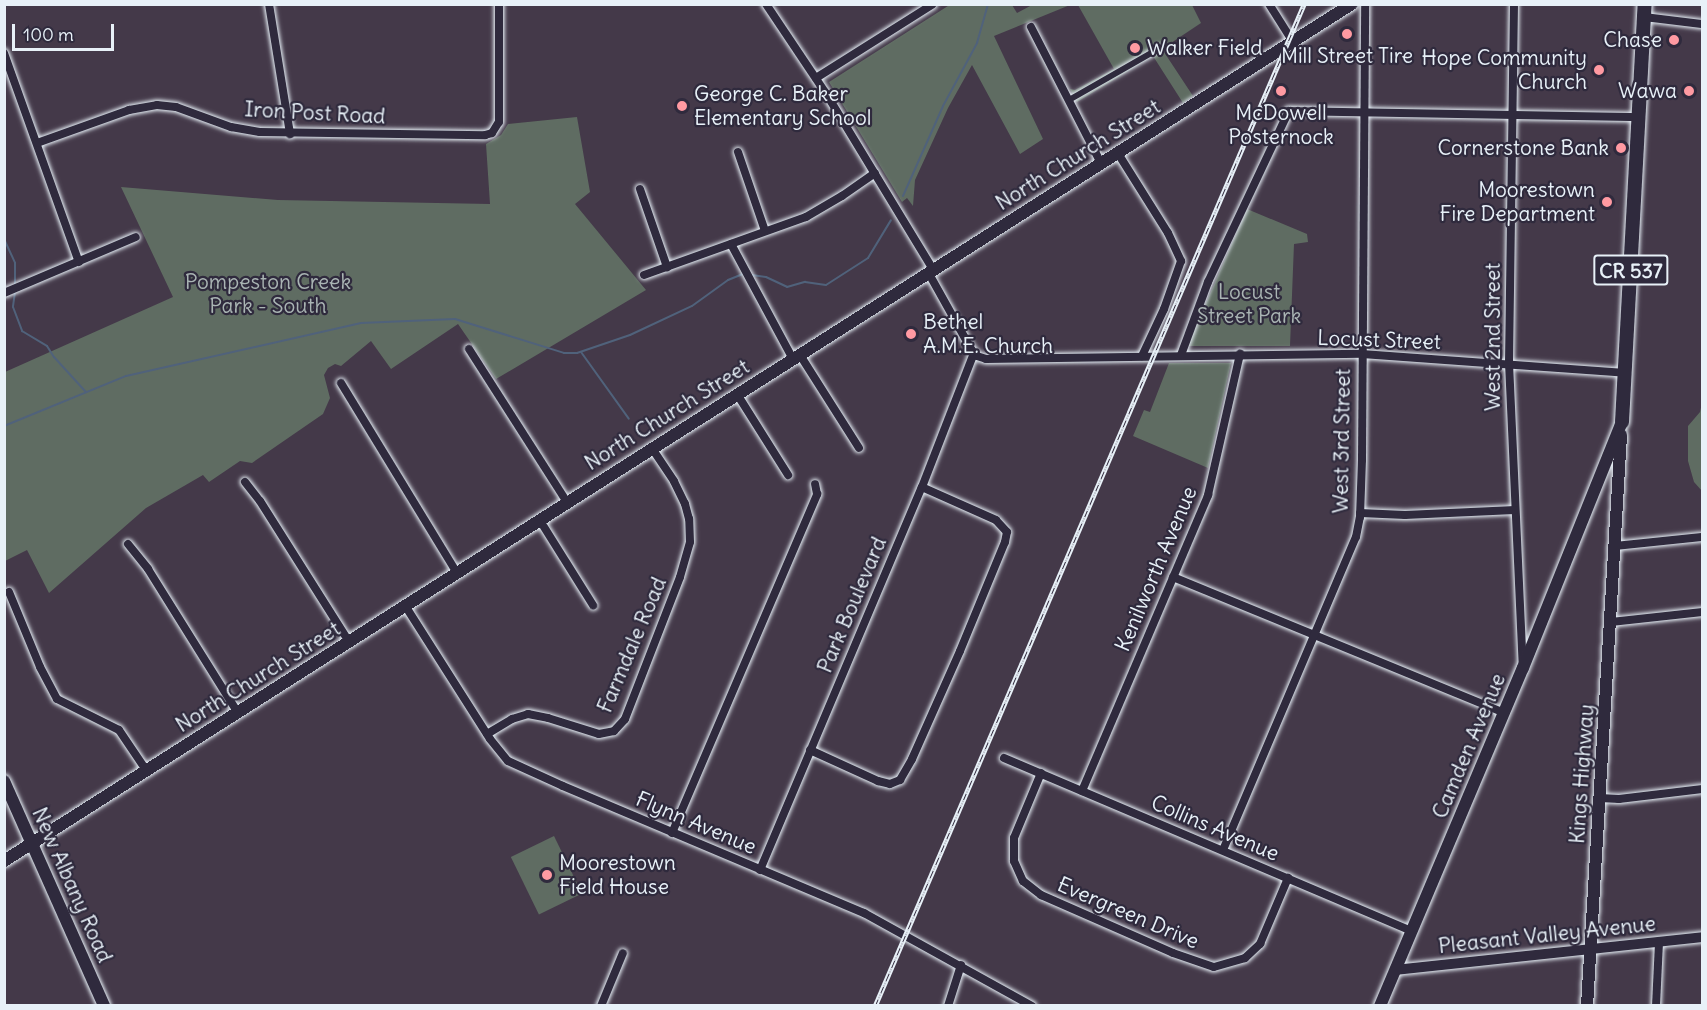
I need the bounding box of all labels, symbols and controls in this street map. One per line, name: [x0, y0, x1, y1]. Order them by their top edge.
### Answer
scale bar: [15, 12, 117, 50]
text: 100 m: [23, 23, 74, 46]
marker: Mill Street Tire: [1340, 27, 1354, 41]
place label: Chase: [1603, 27, 1662, 53]
marker: Chase: [1667, 33, 1681, 47]
place label: Walker Field: [1147, 35, 1262, 61]
marker: Walker Field: [1128, 41, 1142, 55]
place label: Mill Street Tire: [1281, 43, 1413, 69]
place label: Hope Community Church: [1422, 45, 1587, 95]
marker: Hope Community Church: [1592, 63, 1606, 77]
place label: Wawa: [1618, 78, 1677, 104]
place label: George C. Baker Elementary School: [694, 81, 871, 131]
marker: McDowell Posternock: [1274, 84, 1288, 98]
marker: Wawa: [1682, 84, 1696, 98]
street label: North Church Street: [991, 94, 1165, 216]
street label: Iron Post Road: [244, 97, 386, 129]
marker: George C. Baker Elementary School: [675, 99, 689, 113]
place label: McDowell Posternock: [1228, 100, 1334, 150]
place label: Cornerstone Bank: [1437, 135, 1609, 161]
marker: Cornerstone Bank: [1614, 141, 1628, 155]
place label: Moorestown Fire Department: [1440, 177, 1595, 227]
marker: Moorestown Fire Department: [1600, 195, 1614, 209]
road number: CR 537: [1592, 253, 1670, 287]
street label: West 2nd Street: [1480, 263, 1506, 411]
park label: Pompeston Creek Park - South: [185, 269, 351, 319]
park label: Locust Street Park: [1197, 279, 1301, 329]
place label: Bethel A.M.E. Church: [923, 309, 1053, 359]
street label: Locust Street: [1317, 325, 1441, 355]
marker: Bethel A.M.E. Church: [904, 327, 918, 341]
street label: North Church Street: [580, 354, 754, 476]
street label: West 3rd Street: [1328, 368, 1356, 514]
street label: Kenilworth Avenue: [1110, 483, 1202, 655]
street label: Park Boulevard: [812, 533, 892, 677]
street label: Farmdale Road: [592, 574, 672, 716]
street label: North Church Street: [171, 616, 345, 738]
street label: Camden Avenue: [1427, 670, 1511, 822]
street label: Kings Highway: [1565, 703, 1599, 845]
street label: Flynn Avenue: [632, 786, 760, 860]
street label: Collins Avenue: [1147, 790, 1283, 866]
street label: New Albany Road: [26, 804, 118, 966]
place label: Moorestown Field House: [559, 850, 676, 900]
marker: Moorestown Field House: [540, 868, 554, 882]
street label: Evergreen Drive: [1054, 872, 1202, 954]
street label: Pleasant Valley Avenue: [1437, 911, 1657, 959]

